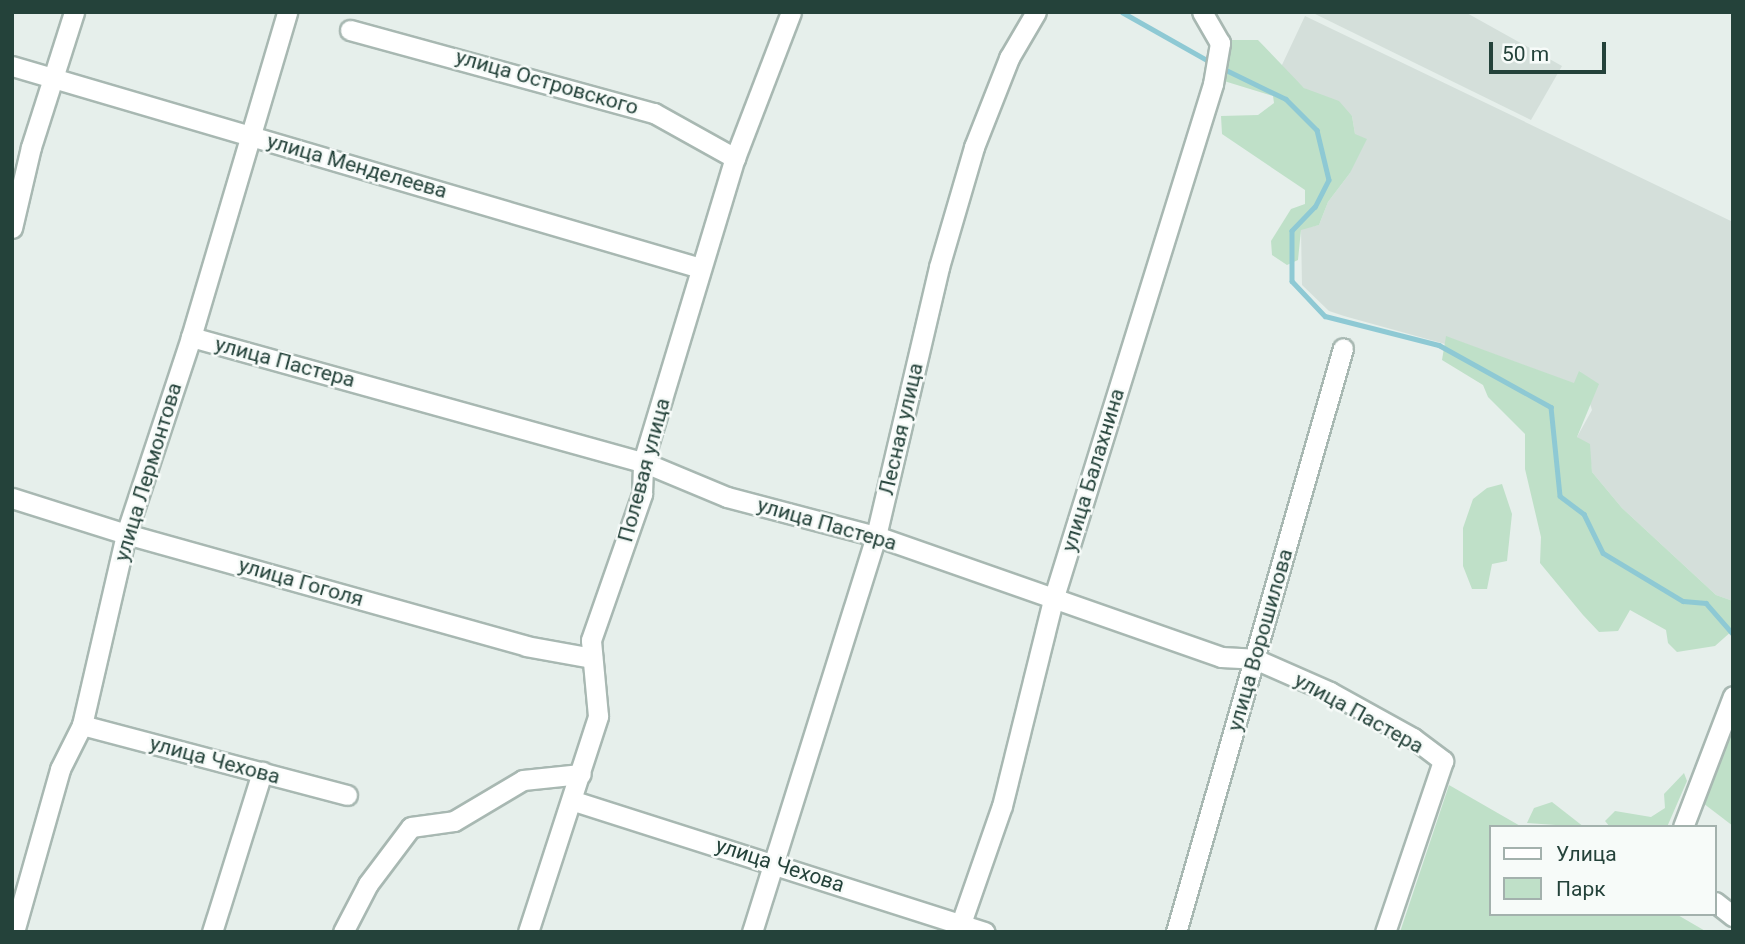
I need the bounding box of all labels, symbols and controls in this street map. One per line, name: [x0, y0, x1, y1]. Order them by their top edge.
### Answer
scale bar: [1493, 28, 1610, 72]
text: 50 m: [1502, 42, 1549, 66]
street label: улица Островского: [453, 44, 641, 120]
street label: улица Менделеева: [264, 128, 450, 204]
street label: улица Пастера: [212, 331, 358, 393]
street label: Лесная улица: [874, 360, 928, 498]
street label: улица Лермонтова: [109, 380, 187, 564]
street label: улица Балахнина: [1056, 385, 1130, 555]
street label: Полевая улица: [613, 395, 675, 545]
street label: улица Пастера: [754, 492, 900, 556]
street label: улица Ворошилова: [1222, 546, 1298, 734]
street label: улица Гоголя: [236, 552, 366, 612]
street label: улица Пастера: [1290, 667, 1428, 759]
street label: улица Чехова: [147, 730, 283, 790]
legend: [1490, 825, 1717, 916]
street label: улица Чехова: [712, 832, 848, 898]
text: Улица: [1556, 842, 1617, 866]
text: Парк: [1556, 877, 1606, 901]

